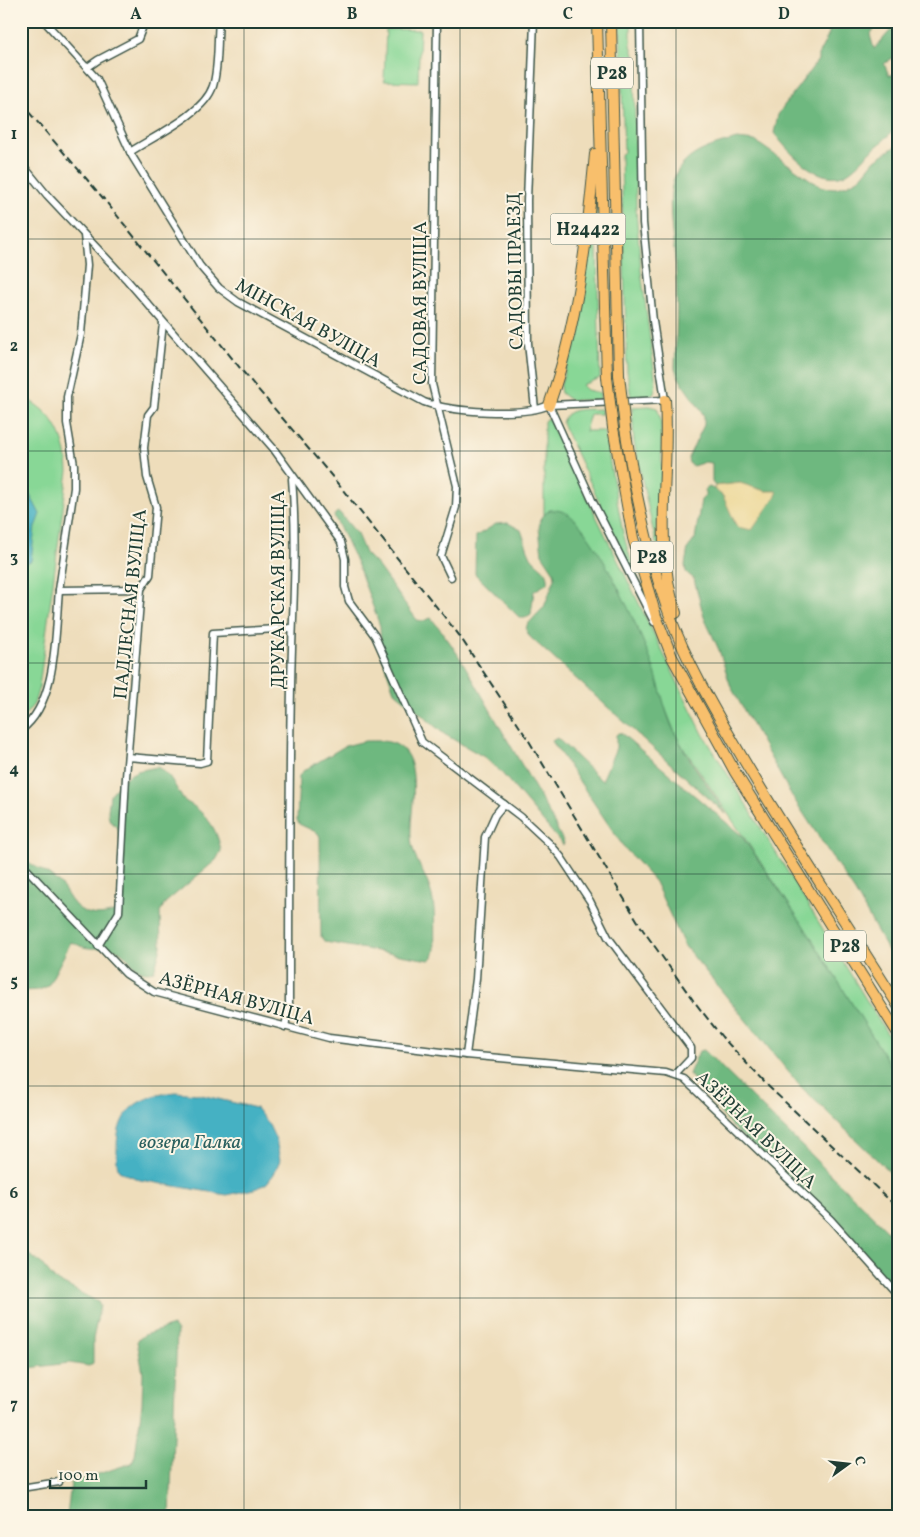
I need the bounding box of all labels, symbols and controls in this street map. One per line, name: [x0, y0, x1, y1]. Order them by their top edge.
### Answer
text: A: [130, 4, 142, 26]
text: B: [347, 4, 358, 26]
text: C: [563, 4, 573, 26]
text: D: [778, 4, 790, 26]
road number: Р28: [591, 58, 633, 88]
text: 1: [11, 124, 17, 146]
street label: САДОВЫ ПРАЕЗД: [502, 192, 530, 350]
road number: Н24422: [550, 213, 626, 244]
street label: САДОВАЯ ВУЛІЦА: [408, 221, 434, 385]
street label: МІНСКАЯ ВУЛІЦА: [230, 273, 386, 375]
text: 2: [10, 336, 18, 358]
street label: ДРУКАРСКАЯ ВУЛІЦА: [266, 490, 292, 690]
street label: ПАДЛЕСНАЯ ВУЛІЦА: [108, 508, 154, 701]
road number: Р28: [631, 542, 673, 572]
text: 3: [10, 547, 18, 569]
text: 4: [9, 759, 19, 781]
road number: Р28: [824, 930, 866, 961]
street label: АЗЁРНАЯ ВУЛІЦА: [156, 966, 317, 1032]
text: 5: [10, 971, 18, 993]
street label: АЗЁРНАЯ ВУЛІЦА: [689, 1066, 822, 1195]
water label: возера Галка: [139, 1129, 241, 1157]
text: 6: [10, 1183, 19, 1205]
text: 7: [10, 1394, 18, 1416]
north arrow: [822, 1440, 872, 1490]
text: С: [849, 1454, 869, 1468]
scale bar: [50, 1457, 146, 1489]
text: 100 m: [58, 1466, 98, 1487]

